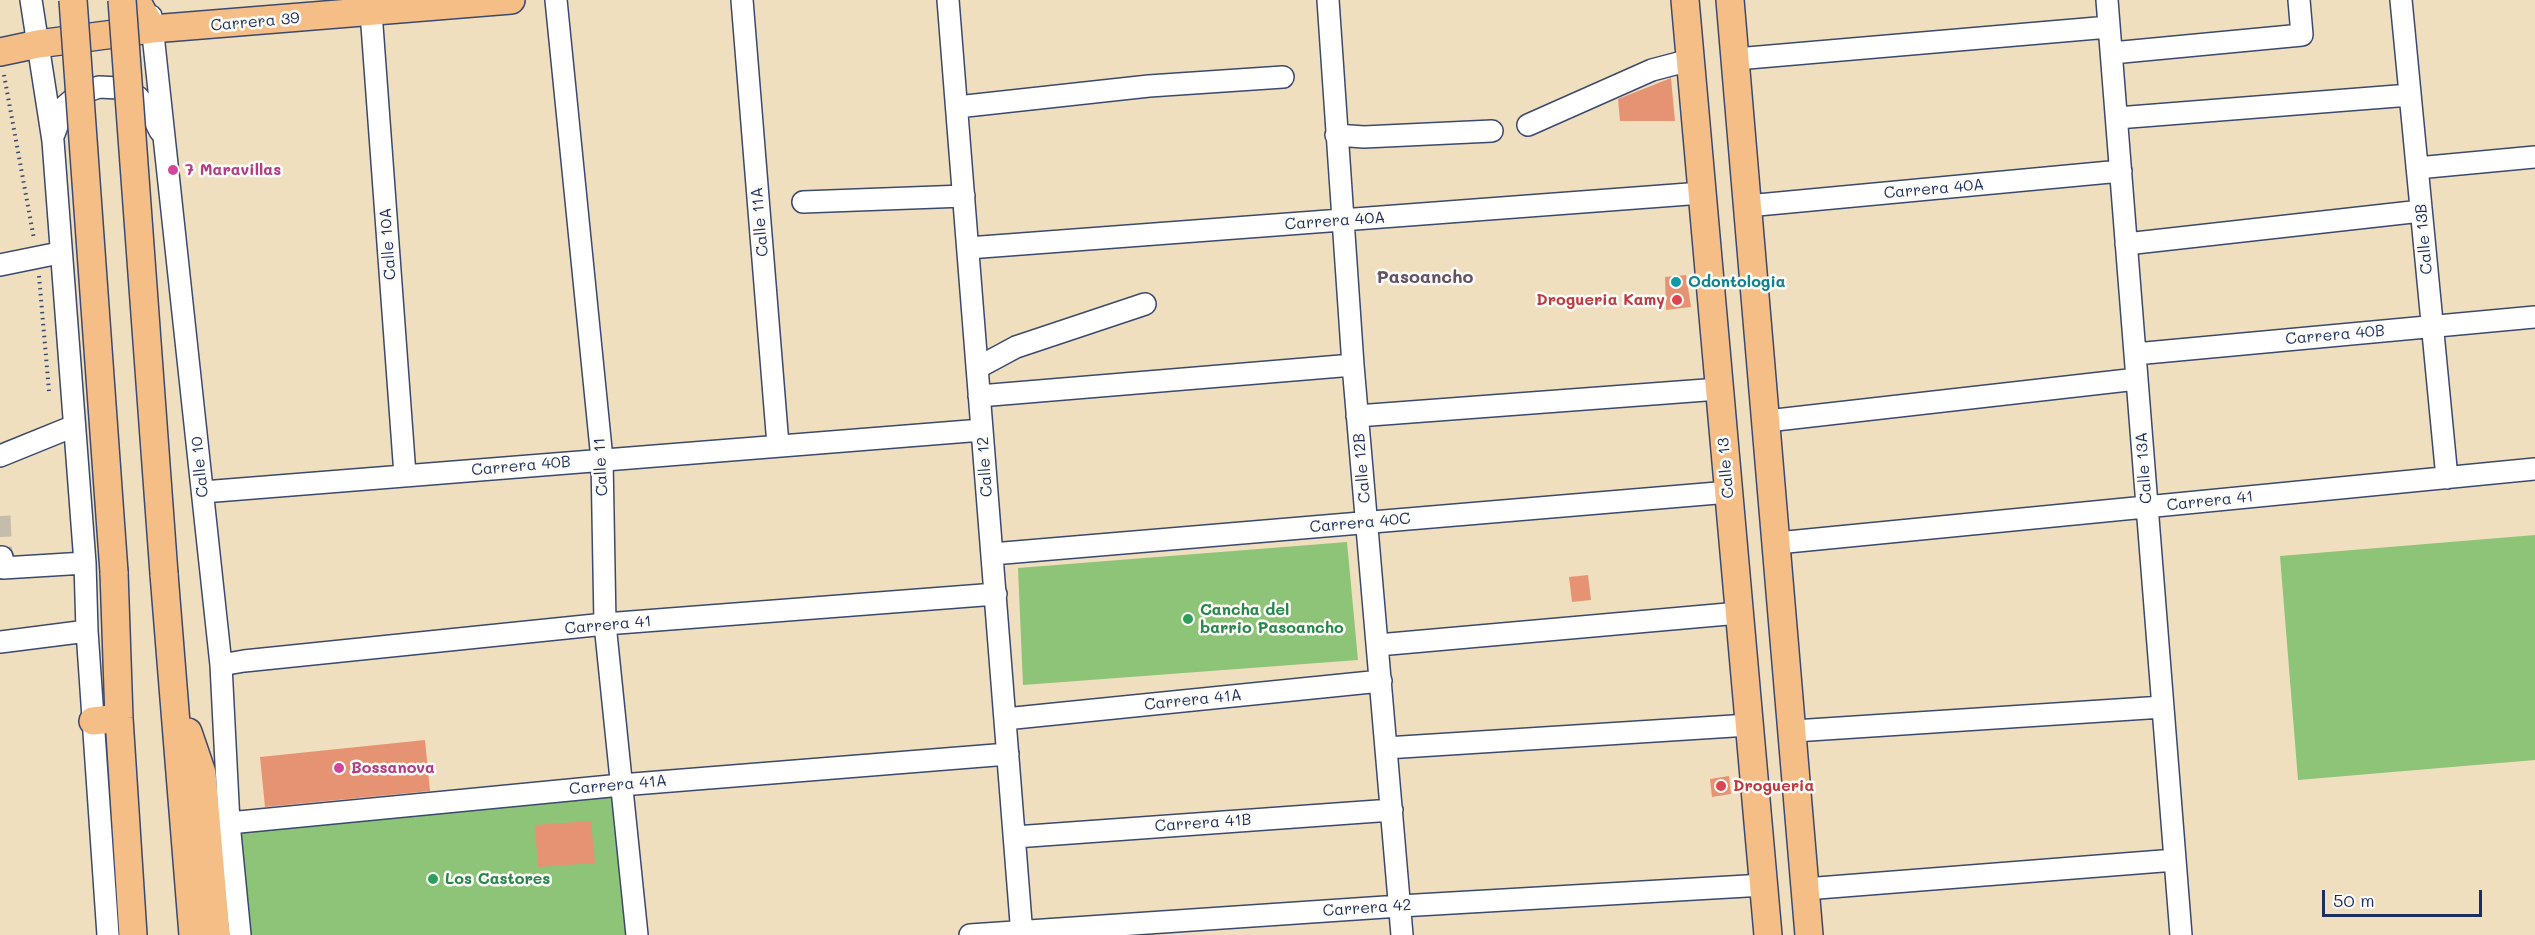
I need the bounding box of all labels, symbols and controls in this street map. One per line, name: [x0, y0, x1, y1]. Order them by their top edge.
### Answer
street label: Carrera 39: [210, 9, 300, 35]
place label: 7 Maravillas: [185, 160, 281, 180]
marker: 7 Maravillas: [166, 163, 180, 177]
street label: Carrera 40A: [1883, 175, 1985, 203]
street label: Calle 11A: [747, 186, 773, 258]
street label: Calle 13B: [2411, 203, 2437, 275]
street label: Calle 10A: [376, 207, 400, 281]
street label: Carrera 40A: [1284, 208, 1386, 234]
district label: Pasoancho: [1377, 266, 1473, 288]
place label: Odontologia: [1688, 272, 1786, 292]
marker: Odontologia: [1669, 275, 1683, 289]
place label: Drogueria Kamy: [1536, 290, 1665, 310]
marker: Drogueria Kamy: [1670, 293, 1684, 307]
street label: Carrera 40B: [2285, 321, 2385, 349]
street label: Calle 13A: [2132, 431, 2156, 505]
street label: Calle 12B: [1349, 432, 1375, 504]
street label: Calle 10: [187, 435, 213, 499]
street label: Calle 12: [973, 436, 997, 498]
street label: Calle 11: [590, 437, 612, 497]
street label: Calle 13: [1714, 437, 1738, 499]
street label: Carrera 40B: [471, 452, 571, 480]
street label: Carrera 41: [2166, 487, 2254, 515]
street label: Carrera 40C: [1309, 509, 1411, 537]
place label: Cancha del barrio Pasoancho: [1200, 600, 1344, 638]
street label: Carrera 41: [564, 612, 652, 638]
marker: Cancha del barrio Pasoancho: [1181, 612, 1195, 626]
street label: Carrera 41A: [1143, 685, 1243, 715]
place label: Bossanova: [351, 758, 435, 778]
marker: Bossanova: [332, 761, 346, 775]
street label: Carrera 41A: [568, 771, 668, 799]
place label: Drogueria: [1733, 776, 1814, 796]
marker: Drogueria: [1714, 779, 1728, 793]
street label: Carrera 41B: [1154, 810, 1252, 836]
place label: Los Castores: [445, 869, 550, 889]
marker: Los Castores: [426, 872, 440, 886]
scale bar: [2325, 878, 2486, 916]
text: 50 m: [2333, 888, 2375, 912]
street label: Carrera 42: [1322, 895, 1412, 921]

